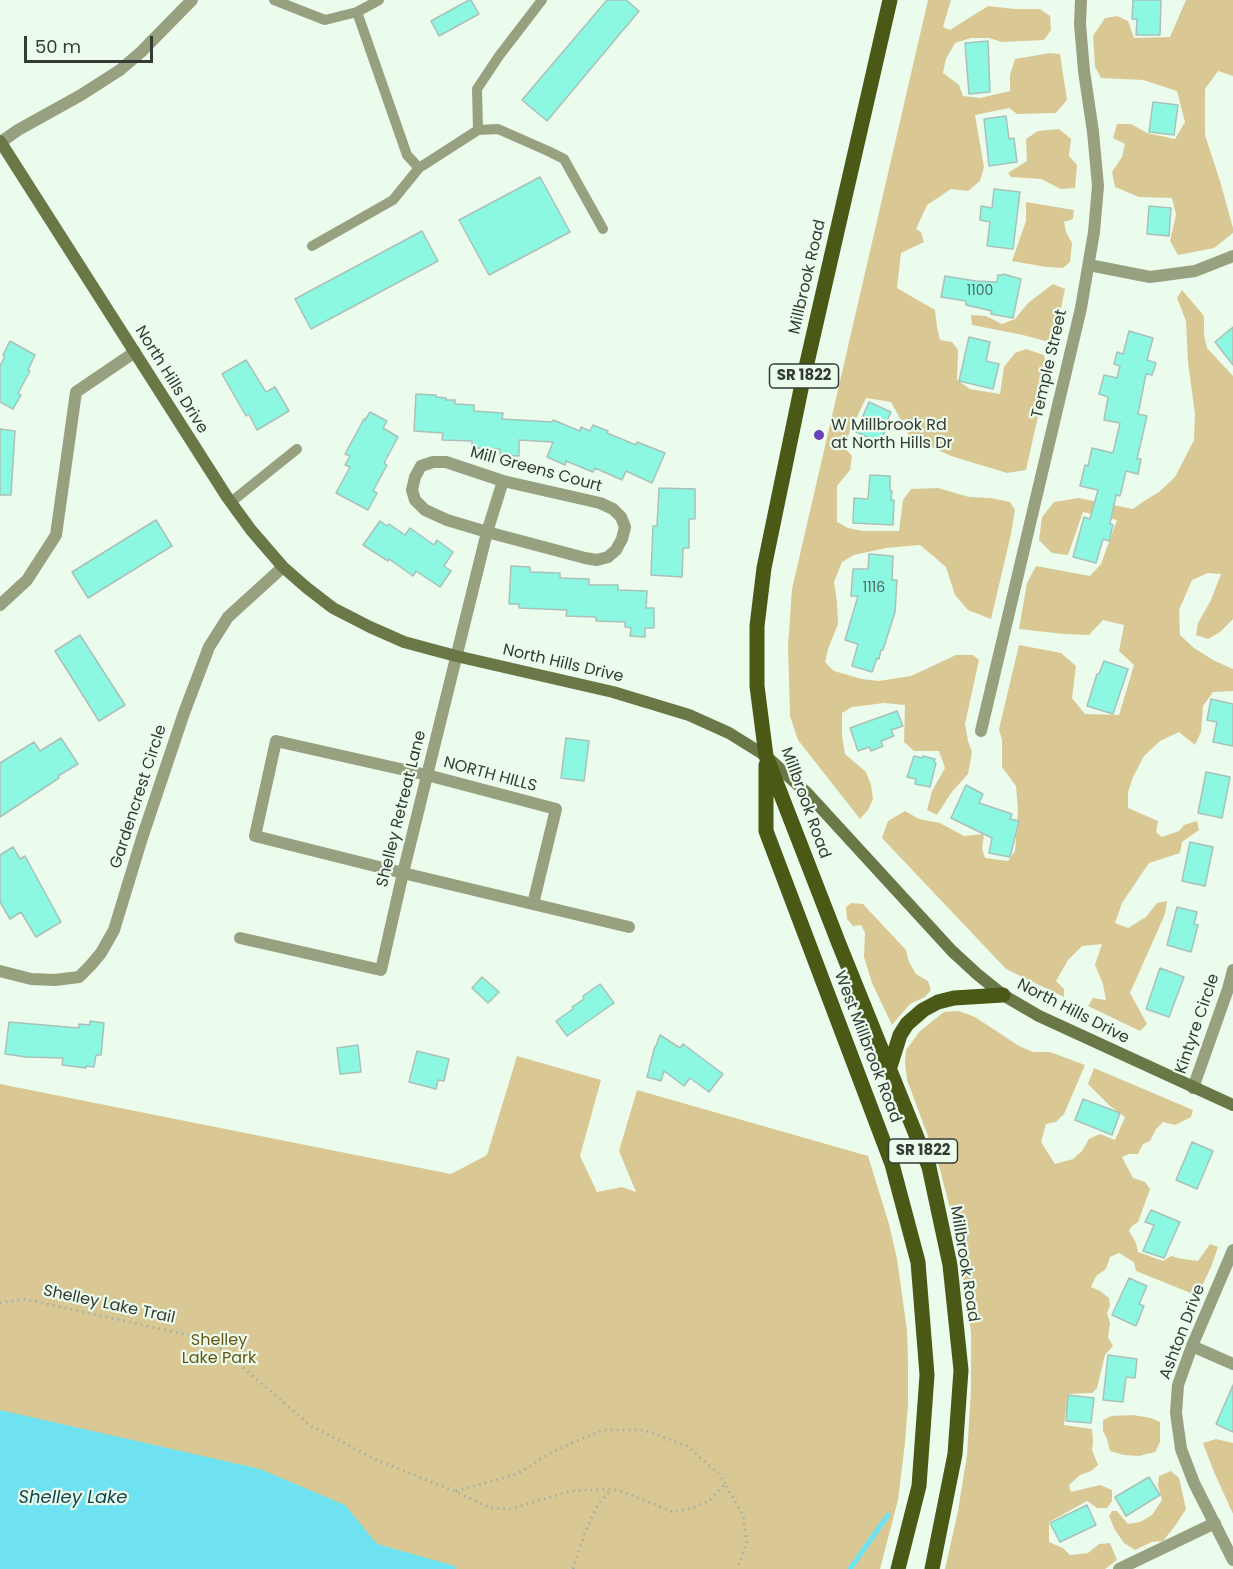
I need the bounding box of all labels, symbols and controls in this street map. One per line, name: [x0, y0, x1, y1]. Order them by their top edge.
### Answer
scale bar: [27, 24, 156, 62]
text: 50 m: [35, 34, 81, 59]
street label: Millbrook Road: [785, 218, 831, 336]
house number: 1100: [967, 283, 993, 299]
street label: Temple Street: [1028, 308, 1072, 420]
street label: North Hills Drive: [130, 323, 212, 437]
road number: SR 1822: [770, 364, 838, 388]
place label: W Millbrook Rd at North Hills Dr: [831, 416, 952, 454]
marker: W Millbrook Rd at North Hills Dr: [812, 428, 826, 442]
street label: Mill Greens Court: [468, 443, 604, 497]
house number: 1116: [863, 580, 885, 596]
street label: North Hills Drive: [501, 641, 625, 687]
street label: Gardencrest Circle: [107, 723, 171, 871]
street label: Shelley Retreat Lane: [373, 729, 431, 889]
street label: Millbrook Road: [776, 745, 834, 861]
street label: NORTH HILLS: [441, 753, 539, 797]
street label: West Millbrook Road: [829, 968, 905, 1126]
street label: Kintyre Circle: [1172, 971, 1224, 1077]
street label: North Hills Drive: [1014, 975, 1132, 1049]
road number: SR 1822: [888, 1139, 958, 1163]
street label: Millbrook Road: [945, 1205, 983, 1323]
street label: Shelley Lake Trail: [41, 1282, 177, 1328]
street label: Ashton Drive: [1156, 1282, 1210, 1382]
park label: Shelley Lake Park: [182, 1331, 256, 1369]
water label: Shelley Lake: [18, 1487, 128, 1509]

